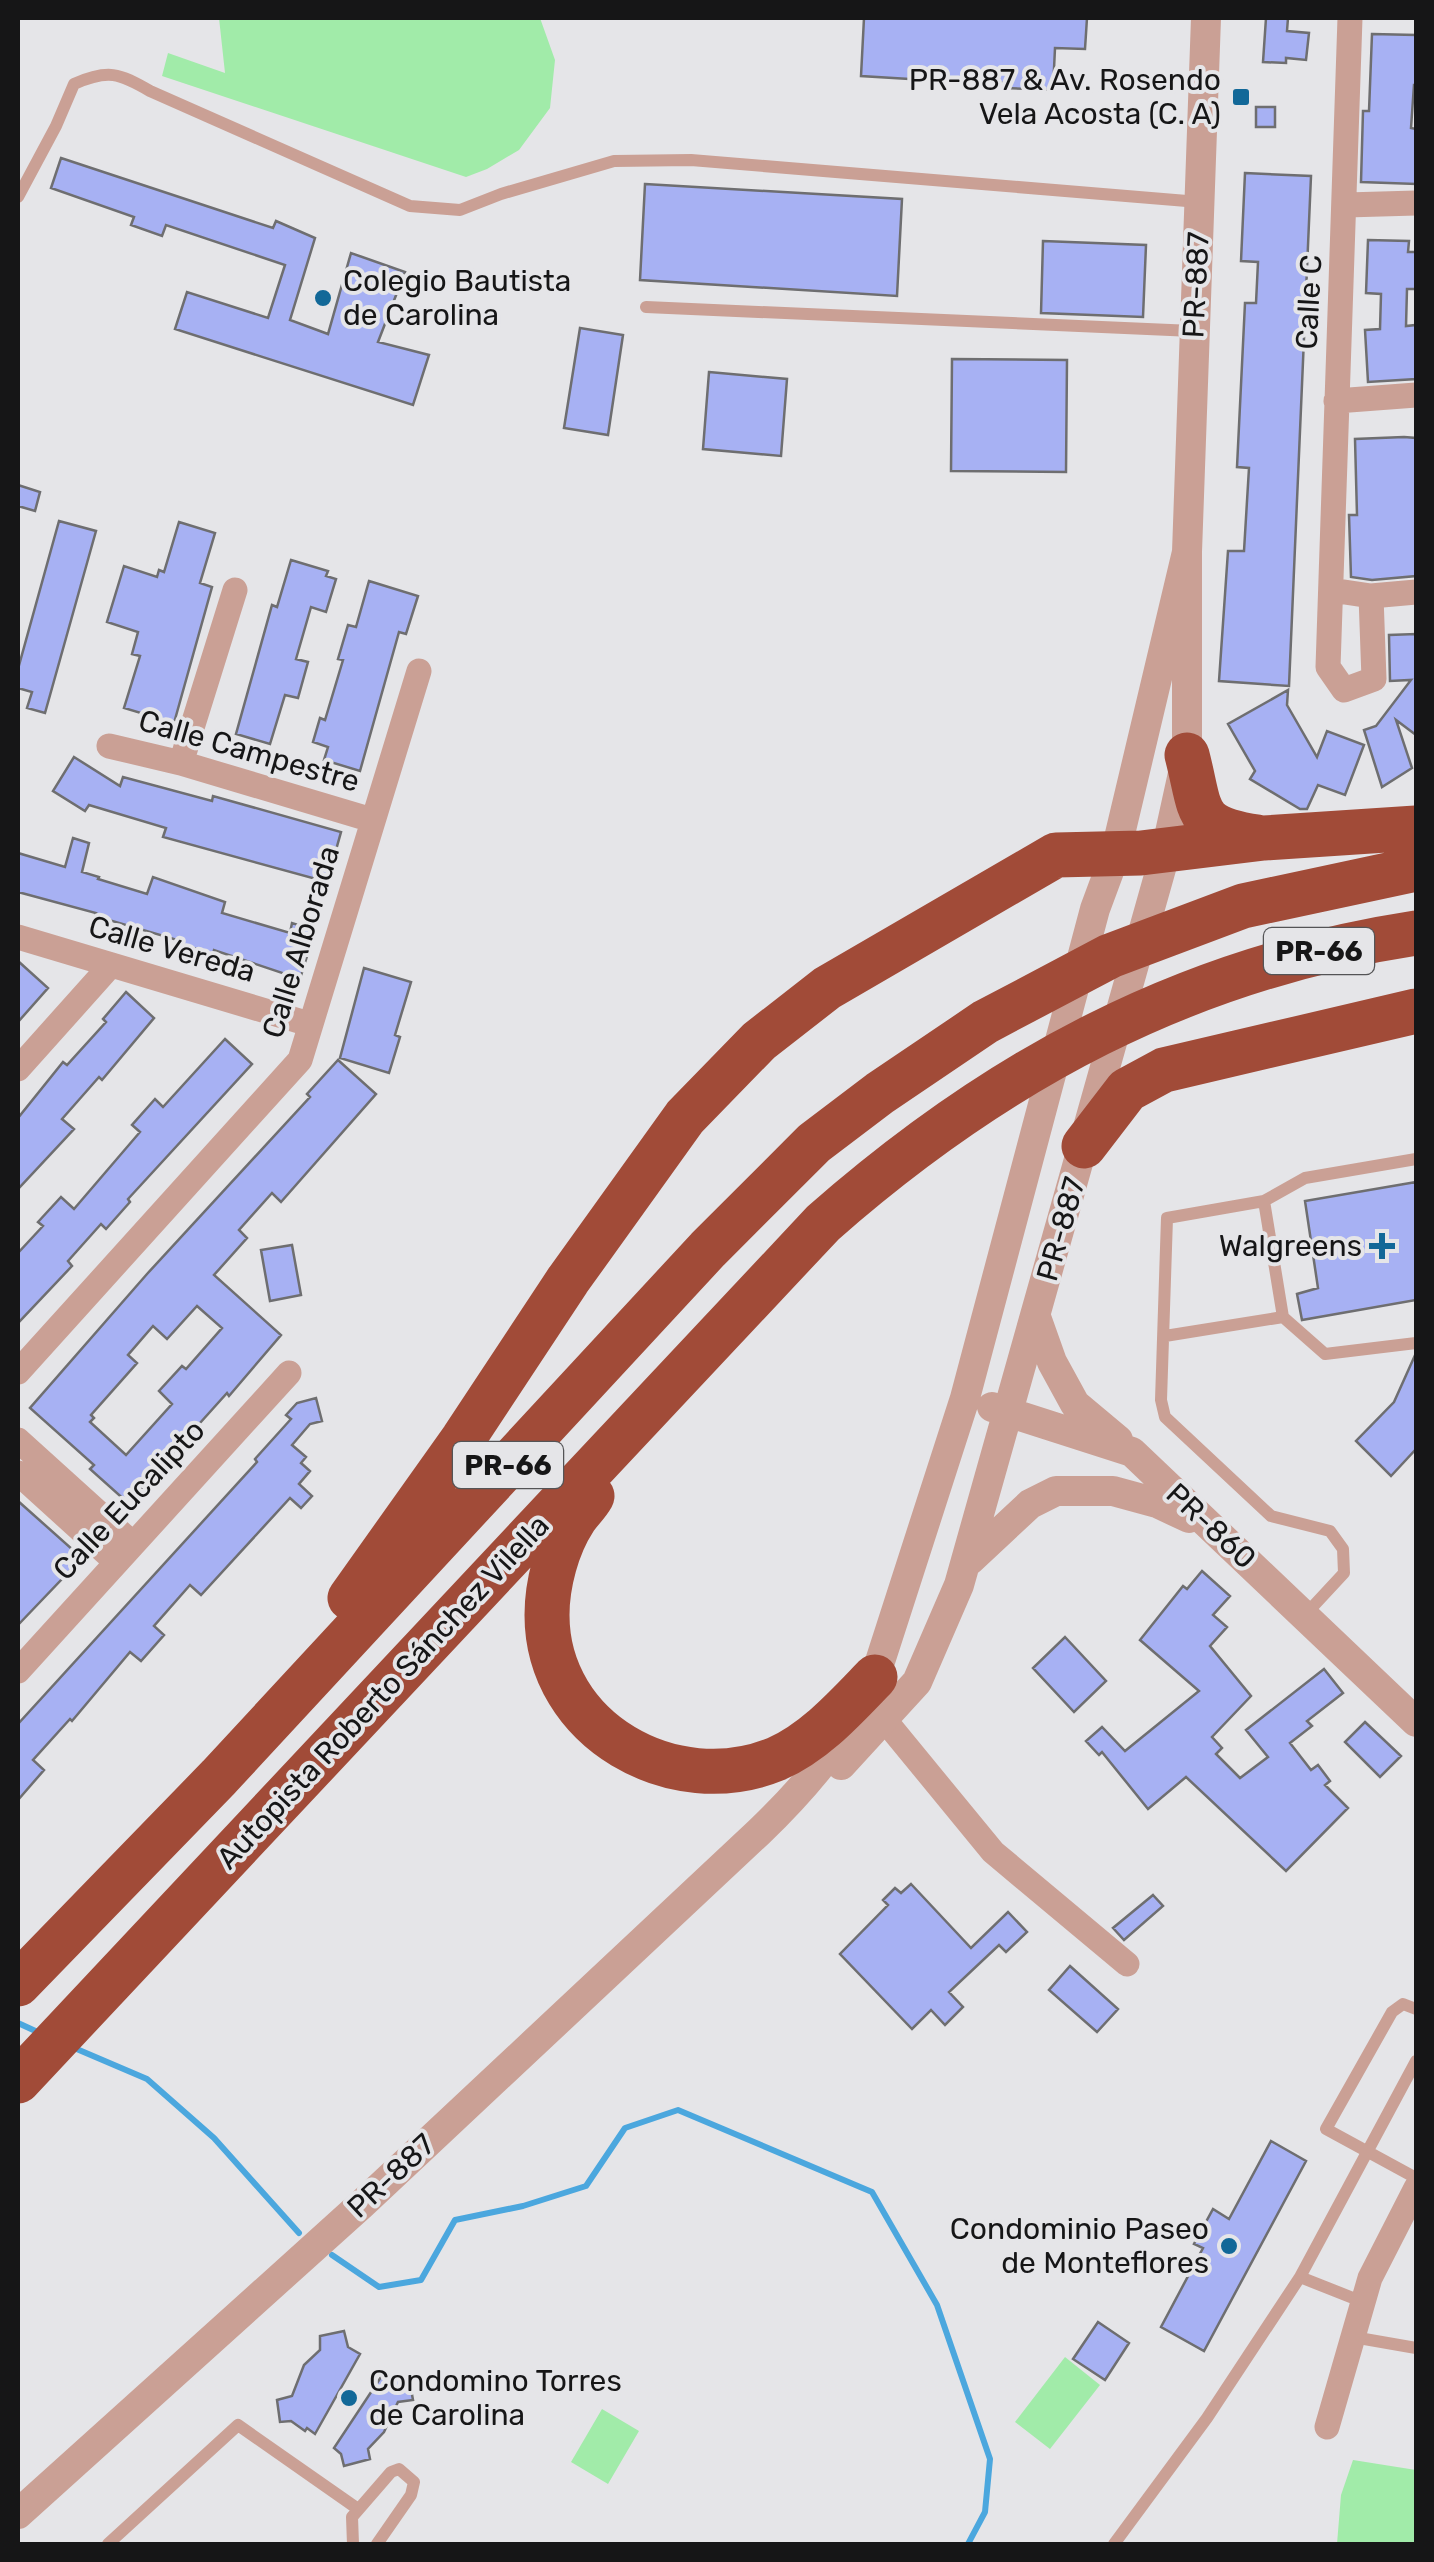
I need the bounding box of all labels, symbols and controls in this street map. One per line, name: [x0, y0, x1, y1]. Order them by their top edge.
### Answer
place label: PR-887 & Av. Rosendo Vela Acosta (C. A): [909, 62, 1221, 132]
marker: PR-887 & Av. Rosendo Vela Acosta (C. A): [1230, 86, 1252, 108]
street label: PR-887: [1175, 231, 1217, 339]
street label: Calle C: [1289, 253, 1329, 351]
place label: Colegio Bautista de Carolina: [343, 263, 571, 333]
marker: Colegio Bautista de Carolina: [312, 287, 334, 309]
street label: Calle Campestre: [134, 702, 364, 800]
street label: Calle Alborada: [255, 842, 347, 1042]
street label: Calle Vereda: [85, 908, 259, 990]
road number: PR-66: [1264, 928, 1374, 974]
street label: PR-887: [1029, 1173, 1093, 1285]
place label: Walgreens: [1219, 1228, 1362, 1264]
marker: Walgreens: [1371, 1235, 1393, 1257]
street label: Calle Eucalipto: [46, 1413, 212, 1587]
road number: PR-66: [453, 1442, 563, 1488]
street label: PR-860: [1159, 1476, 1263, 1576]
street label: Autopista Roberto Sánchez Vilella: [209, 1508, 557, 1876]
street label: PR-887: [340, 2127, 442, 2225]
place label: Condominio Paseo de Monteflores: [950, 2211, 1209, 2281]
marker: Condominio Paseo de Monteflores: [1218, 2235, 1240, 2257]
place label: Condomino Torres de Carolina: [369, 2363, 622, 2433]
marker: Condomino Torres de Carolina: [338, 2387, 360, 2409]

